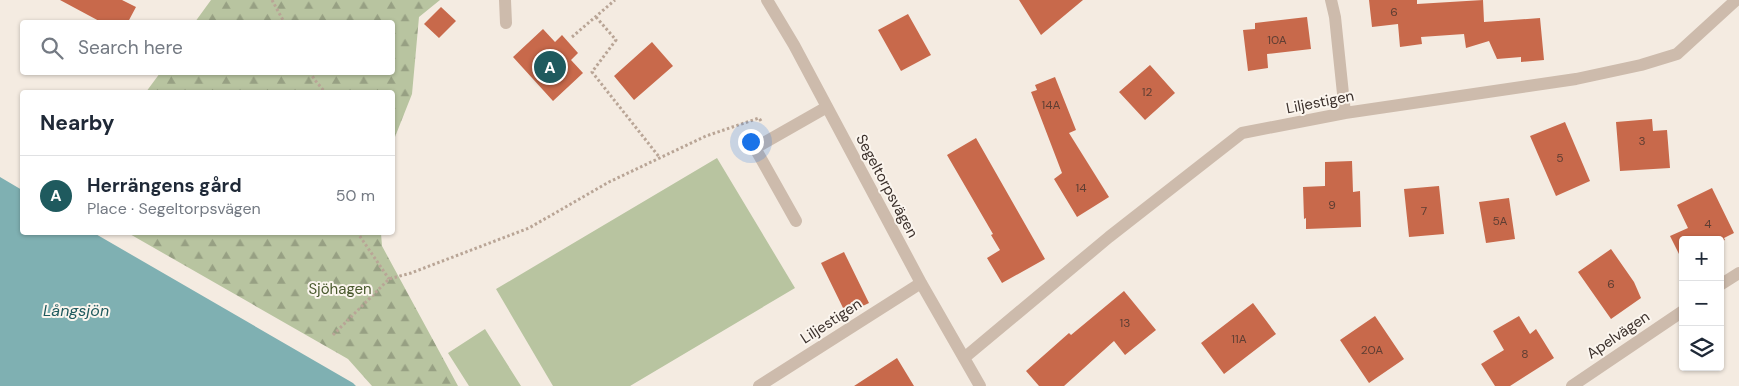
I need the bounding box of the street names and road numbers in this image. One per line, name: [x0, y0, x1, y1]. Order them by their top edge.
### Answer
street label: Liljestigen: [1284, 86, 1356, 118]
street label: Segeltorpsvägen: [851, 131, 923, 241]
street label: Liljestigen: [797, 294, 865, 348]
street label: Apelvägen: [1583, 307, 1653, 363]

